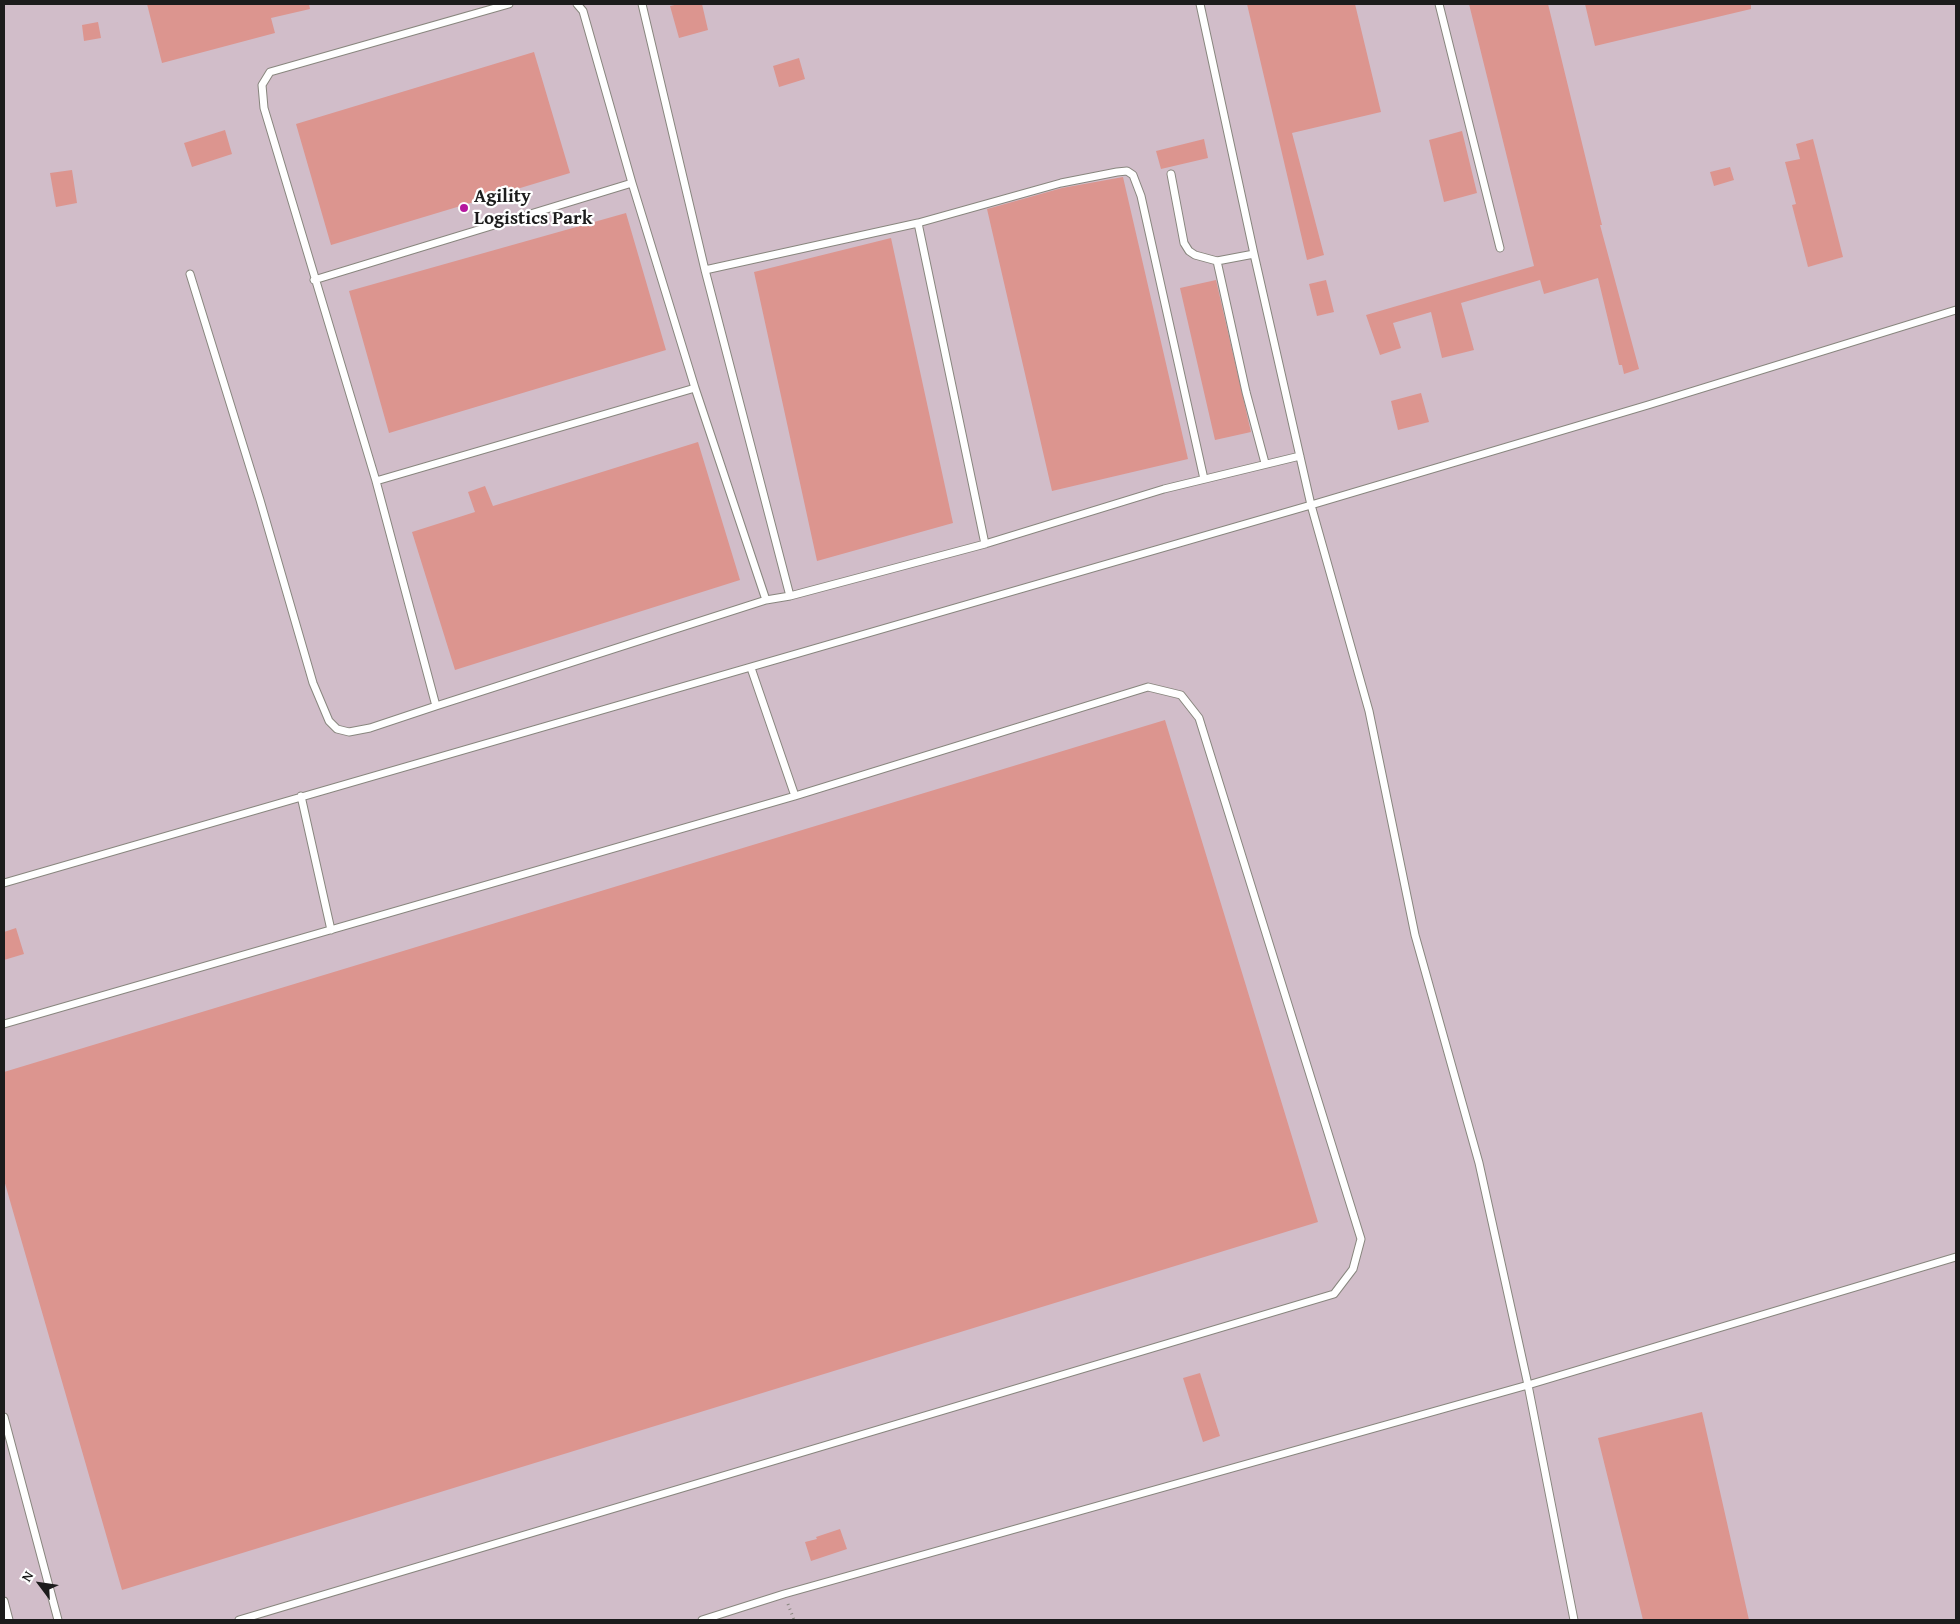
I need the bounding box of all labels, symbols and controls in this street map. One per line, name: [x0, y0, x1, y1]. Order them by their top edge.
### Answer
place label: Agility Logistics Park: [474, 186, 593, 230]
marker: Agility Logistics Park: [458, 202, 470, 214]
north arrow: [15, 1559, 65, 1609]
text: N: [16, 1567, 38, 1585]

